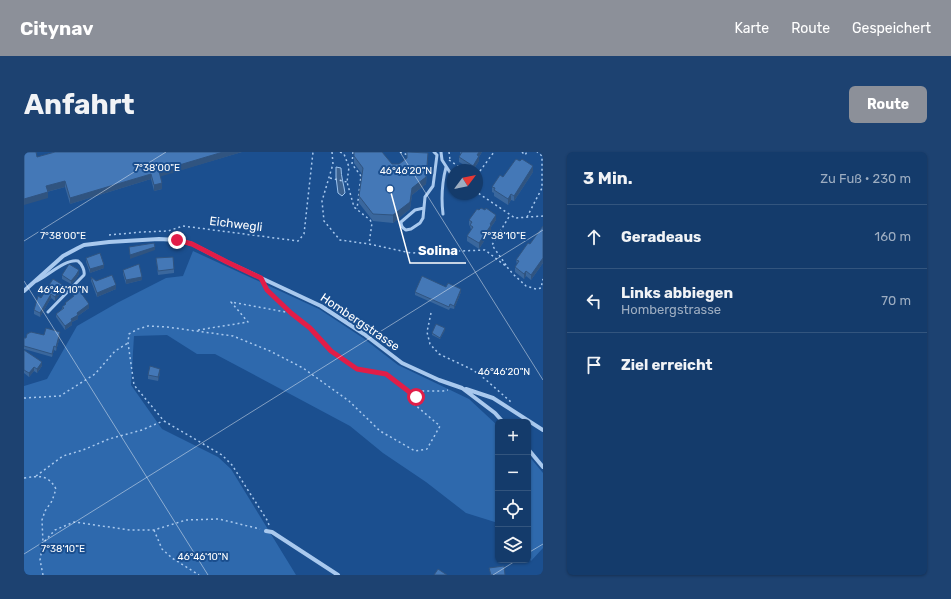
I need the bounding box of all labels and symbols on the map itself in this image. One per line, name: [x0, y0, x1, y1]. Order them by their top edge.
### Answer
text: 7°38'00"E: [134, 162, 180, 174]
north arrow: [447, 164, 483, 200]
text: 46°46'20"N: [380, 165, 432, 177]
street label: Eichwegli: [209, 214, 263, 234]
text: 7°38'00"E: [40, 230, 86, 242]
text: 7°38'10"E: [482, 230, 526, 242]
route end: [168, 231, 186, 249]
callout: Solina: [410, 238, 466, 263]
text: Solina: [418, 243, 458, 258]
text: 46°46'10"N: [37, 284, 89, 296]
street label: Hombergstrasse: [318, 290, 402, 354]
text: 46°46'20"N: [478, 366, 530, 378]
route start: [407, 388, 425, 406]
text: 7°38'10"E: [41, 543, 85, 555]
text: 46°46'10"N: [177, 551, 229, 563]

